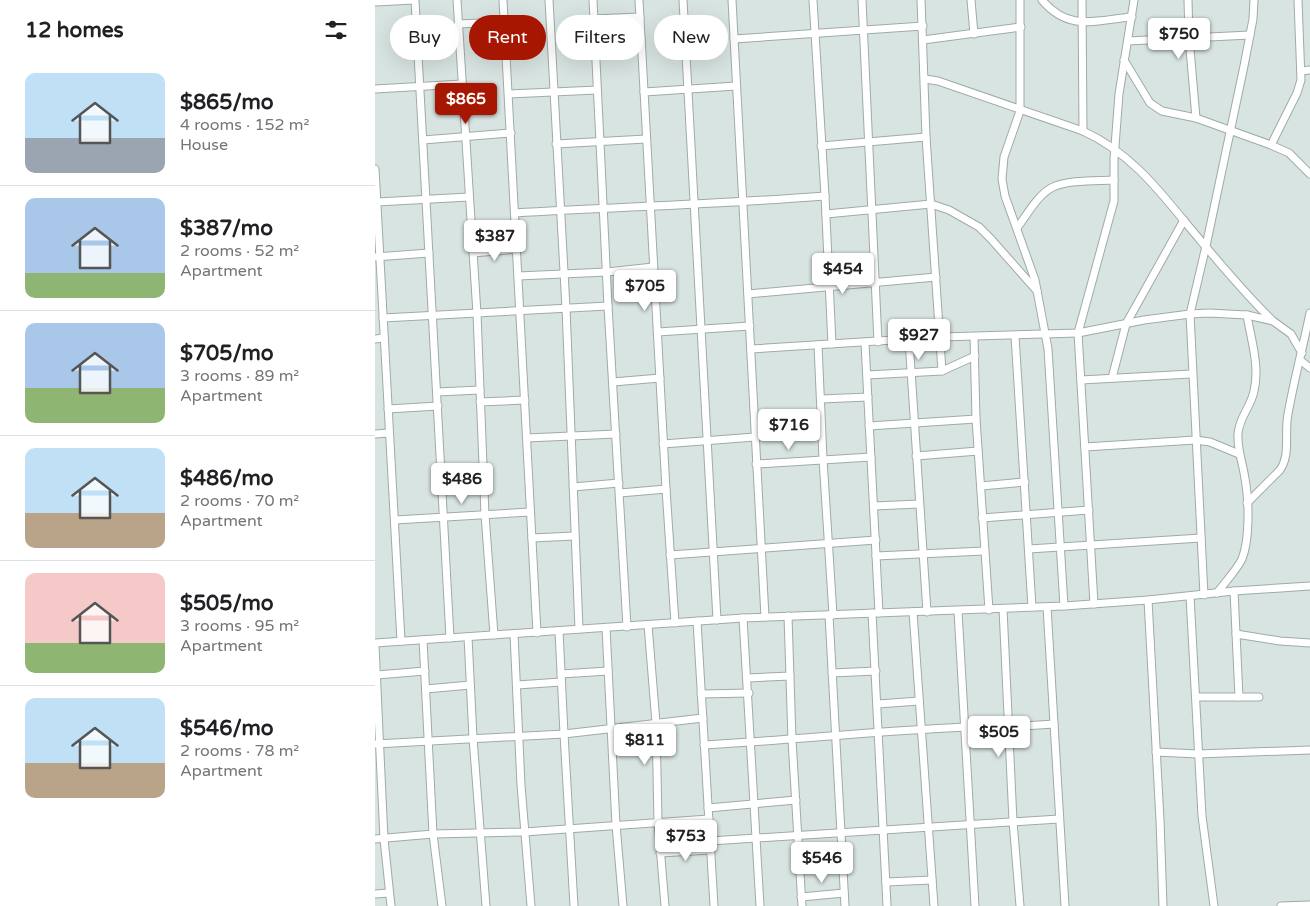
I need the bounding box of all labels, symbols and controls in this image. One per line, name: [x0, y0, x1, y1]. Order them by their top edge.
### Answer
chip: Buy: [390, 15, 459, 60]
chip: Rent: [469, 15, 546, 60]
chip: Filters: [556, 15, 644, 60]
chip: New: [654, 15, 728, 60]
icon: filters: [322, 16, 350, 44]
text: 12 homes: [25, 18, 124, 43]
pin: $750: [1149, 18, 1209, 60]
text: $750: [1159, 24, 1199, 44]
pin: $865: [436, 82, 496, 125]
text: $865: [446, 89, 486, 109]
text: $865/mo: [180, 90, 274, 115]
icon: home: [65, 93, 125, 153]
text: 4 rooms · 152 m²: [180, 115, 309, 135]
text: House: [180, 135, 228, 155]
text: $387/mo: [180, 216, 273, 241]
icon: home: [65, 218, 125, 278]
pin: $387: [465, 220, 525, 262]
text: $387: [475, 226, 515, 246]
text: 2 rooms · 52 m²: [180, 241, 299, 261]
pin: $454: [813, 252, 873, 295]
text: $454: [823, 259, 863, 279]
text: Apartment: [180, 261, 263, 281]
pin: $705: [615, 270, 675, 312]
text: $705: [625, 276, 665, 296]
pin: $927: [889, 318, 949, 361]
text: $927: [899, 325, 939, 345]
text: $705/mo: [180, 341, 274, 366]
icon: home: [65, 343, 125, 403]
text: 3 rooms · 89 m²: [180, 366, 299, 386]
text: Apartment: [180, 386, 263, 406]
pin: $716: [759, 408, 819, 451]
text: $716: [769, 415, 809, 435]
pin: $486: [432, 462, 492, 505]
text: $486/mo: [180, 466, 274, 491]
icon: home: [65, 468, 125, 528]
text: $486: [442, 469, 482, 489]
text: 2 rooms · 70 m²: [180, 491, 299, 511]
text: Apartment: [180, 511, 263, 531]
text: $505/mo: [180, 591, 274, 616]
icon: home: [65, 593, 125, 653]
text: 3 rooms · 95 m²: [180, 616, 299, 636]
text: Apartment: [180, 636, 263, 656]
text: $546/mo: [180, 716, 274, 741]
pin: $505: [969, 716, 1029, 758]
icon: home: [65, 718, 125, 778]
text: $505: [979, 722, 1019, 742]
pin: $811: [615, 724, 675, 766]
text: $811: [625, 730, 665, 750]
text: 2 rooms · 78 m²: [180, 741, 299, 761]
text: Apartment: [180, 761, 263, 781]
pin: $753: [656, 820, 716, 862]
text: $753: [666, 826, 706, 846]
pin: $546: [792, 842, 852, 884]
text: $546: [802, 848, 842, 868]

